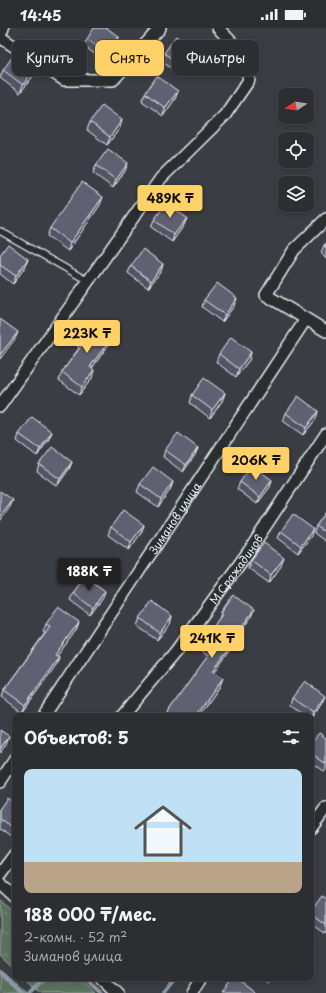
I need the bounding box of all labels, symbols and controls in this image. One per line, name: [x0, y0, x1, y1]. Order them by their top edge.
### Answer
text: 14:45: [20, 3, 62, 26]
chip: Купить: [12, 40, 87, 76]
chip: Снять: [95, 40, 164, 76]
chip: Фильтры: [172, 40, 259, 76]
north arrow: [278, 88, 314, 124]
map controls: [278, 88, 314, 212]
button: locate: [278, 132, 314, 168]
button: layers: [278, 176, 314, 212]
pin: 489K ₸: [137, 185, 203, 219]
text: 489K ₸: [146, 188, 194, 207]
pin: 223K ₸: [54, 320, 120, 354]
text: 223K ₸: [63, 323, 111, 342]
pin: 206K ₸: [223, 447, 289, 481]
text: 206K ₸: [231, 450, 281, 469]
street label: Зиманов улица: [144, 478, 205, 557]
street label: М.Сражадинов: [205, 531, 266, 607]
pin: 188K ₸: [56, 558, 122, 592]
text: 188K ₸: [67, 561, 111, 580]
pin: 241K ₸: [179, 625, 245, 659]
text: 241K ₸: [189, 628, 235, 647]
text: Объектов: 5: [24, 724, 129, 750]
icon: filters: [280, 726, 302, 748]
icon: home: [127, 795, 199, 867]
text: 188 000 ₸/мес.: [24, 901, 156, 927]
text: 2-комн. · 52 m²: [24, 927, 127, 946]
text: Зиманов улица: [24, 946, 122, 965]

